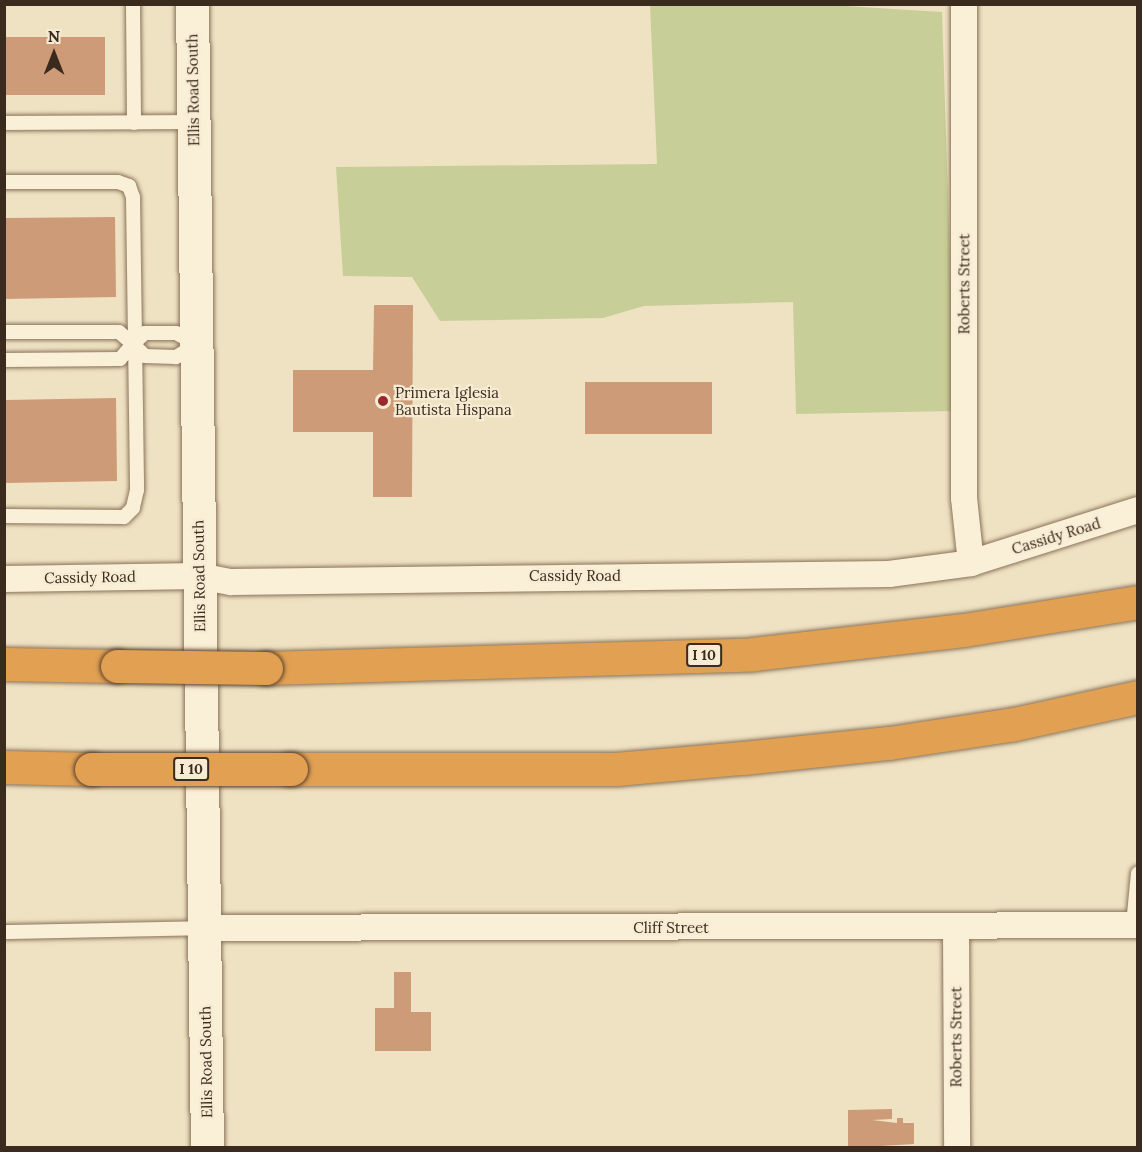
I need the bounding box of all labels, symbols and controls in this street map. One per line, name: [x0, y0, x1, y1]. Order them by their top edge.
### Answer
north arrow: [24, 24, 84, 84]
text: N: [48, 26, 60, 46]
street label: Ellis Road South: [183, 34, 203, 146]
street label: Roberts Street: [955, 234, 973, 334]
place label: Primera Iglesia Bautista Hispana: [395, 383, 512, 418]
marker: Primera Iglesia Bautista Hispana: [376, 394, 390, 408]
street label: Cassidy Road: [1009, 514, 1103, 558]
street label: Ellis Road South: [189, 520, 209, 632]
street label: Cassidy Road: [44, 567, 136, 587]
street label: Cassidy Road: [529, 567, 621, 585]
road number: I 10: [686, 644, 722, 666]
road number: I 10: [173, 758, 209, 780]
street label: Cliff Street: [633, 919, 709, 937]
street label: Roberts Street: [947, 987, 965, 1087]
street label: Ellis Road South: [196, 1006, 216, 1118]

